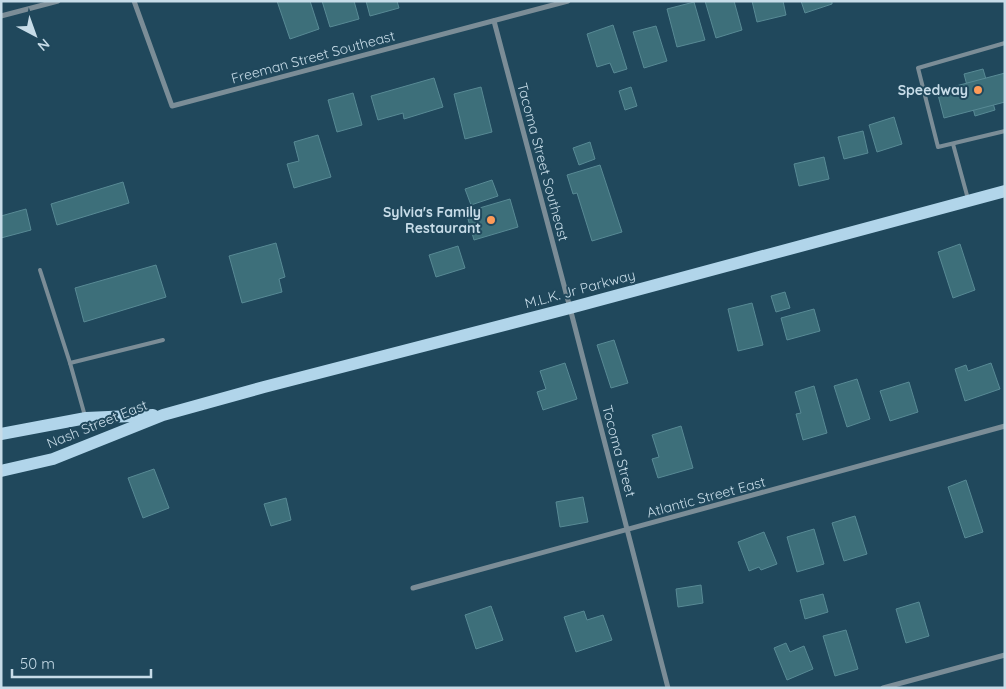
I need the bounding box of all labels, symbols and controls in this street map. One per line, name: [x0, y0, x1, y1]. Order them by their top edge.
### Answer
north arrow: [10, 10, 60, 60]
street label: Freeman Street Southeast: [229, 26, 397, 88]
text: N: [34, 35, 53, 55]
street label: Tacoma Street Southeast: [513, 81, 573, 243]
place label: Speedway: [898, 81, 968, 99]
marker: Speedway: [972, 84, 984, 96]
place label: Sylvia's Family Restaurant: [383, 203, 481, 237]
marker: Sylvia's Family Restaurant: [485, 214, 497, 226]
street label: M.L.K. Jr Parkway: [523, 266, 637, 312]
street label: Nash Street East: [44, 396, 150, 452]
street label: Tocoma Street: [598, 403, 640, 499]
street label: Atlantic Street East: [645, 472, 768, 522]
scale bar: [12, 646, 151, 678]
text: 50 m: [20, 654, 55, 673]

